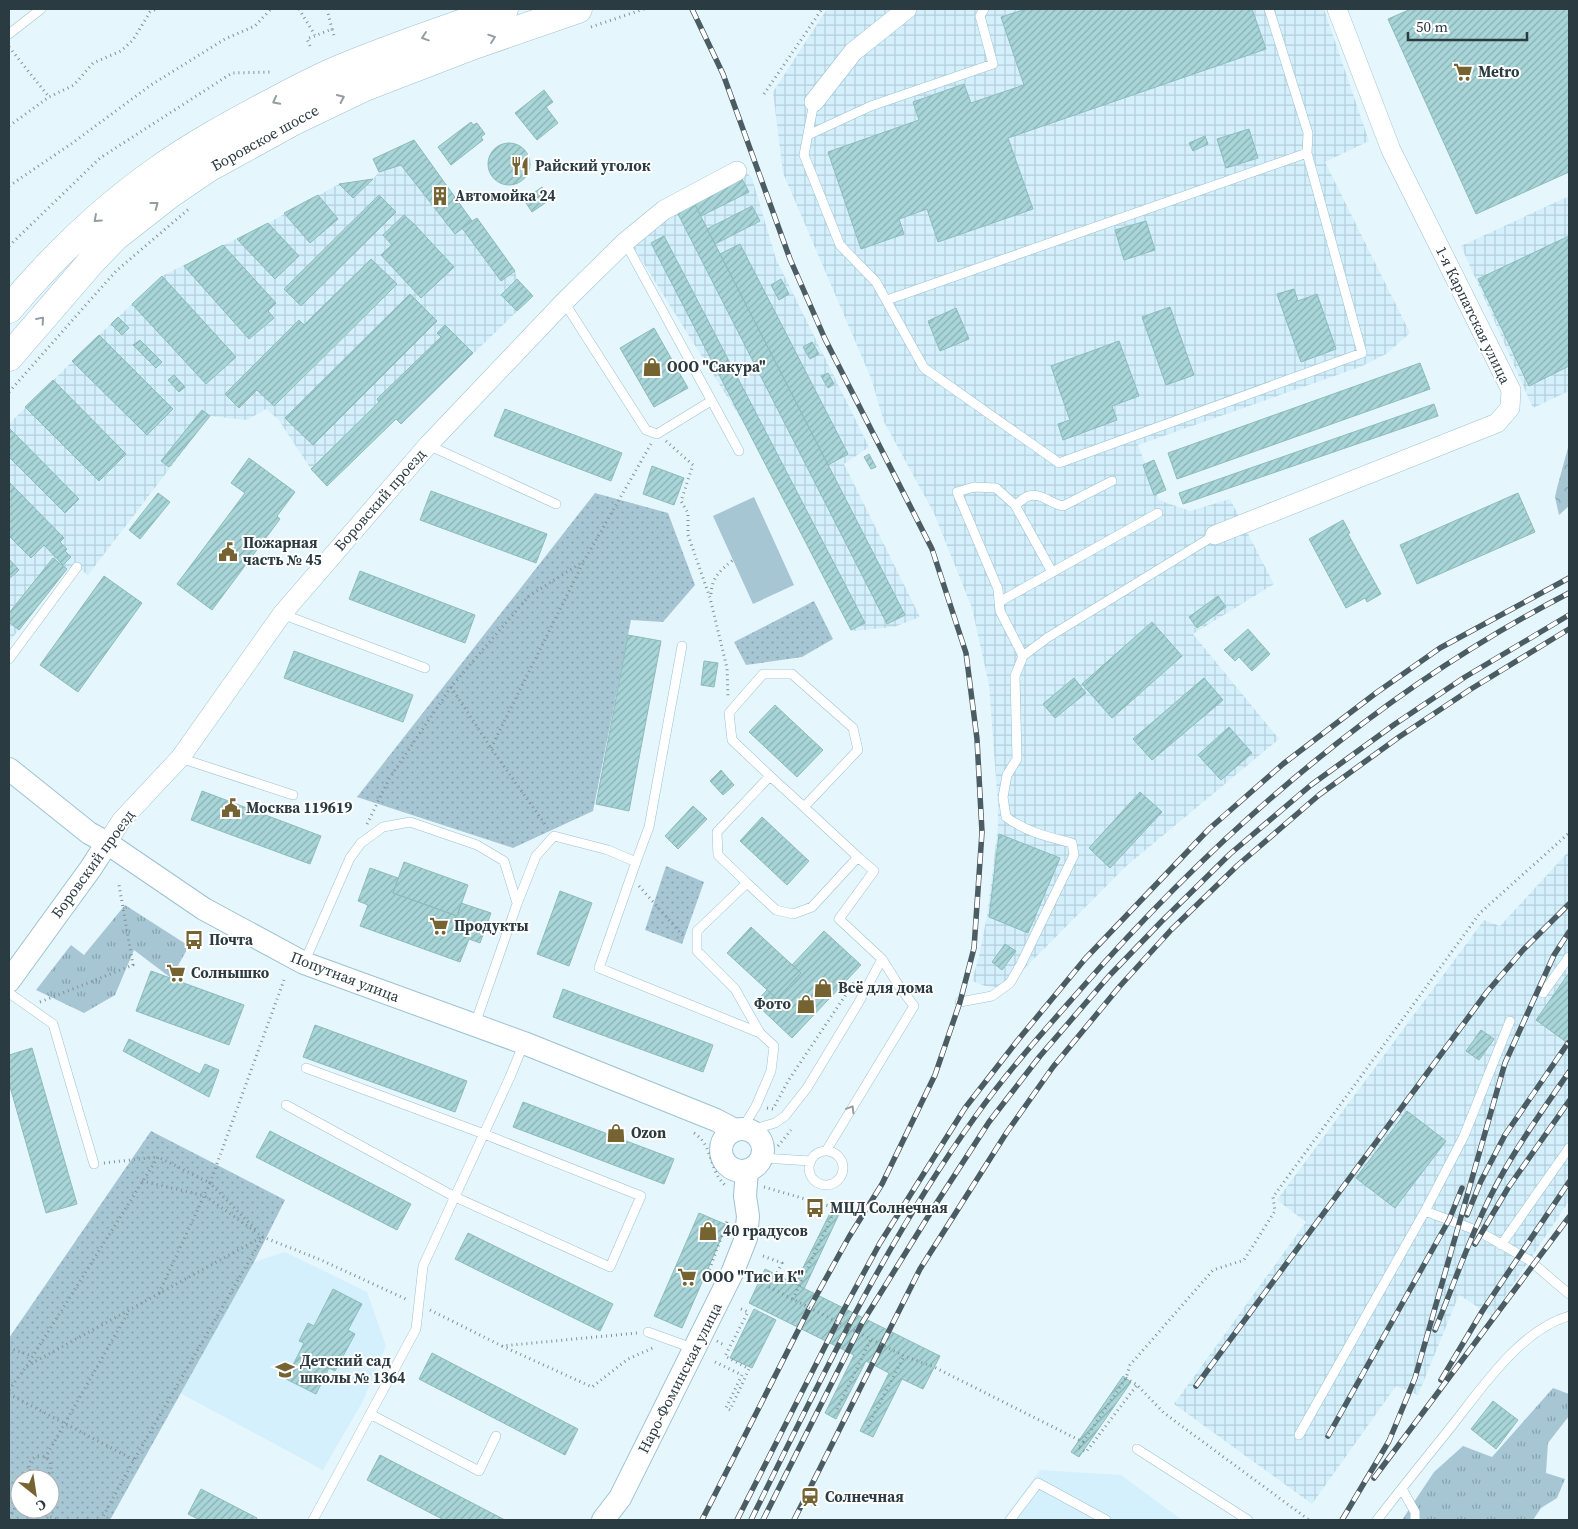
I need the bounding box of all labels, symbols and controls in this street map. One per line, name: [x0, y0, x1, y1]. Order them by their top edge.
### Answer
scale bar: [1408, 10, 1527, 42]
text: 50 m: [1416, 16, 1448, 37]
one-way arrow: [421, 31, 430, 41]
one-way arrow: [487, 34, 496, 44]
supermarket icon: Metro: [1452, 61, 1474, 83]
place label: Metro: [1478, 61, 1520, 82]
one-way arrow: [336, 93, 345, 104]
one-way arrow: [272, 95, 281, 105]
street label: Боровское шоссе: [207, 99, 323, 176]
restaurant icon: Райский уголок: [509, 155, 531, 177]
place label: Райский уголок: [535, 155, 651, 176]
building icon: Автомойка 24: [429, 185, 451, 207]
place label: Автомойка 24: [455, 185, 556, 206]
one-way arrow: [149, 203, 158, 211]
one-way arrow: [94, 213, 103, 222]
street label: 1-я Карпатская улица: [1431, 242, 1516, 388]
one-way arrow: [35, 317, 44, 326]
shop icon: ООО "Сакура": [641, 356, 663, 378]
place label: ООО "Сакура": [667, 356, 766, 377]
street label: Боровский проезд: [329, 444, 430, 555]
place label: Пожарная часть № 45: [243, 532, 322, 570]
public building icon: Пожарная часть № 45: [217, 541, 239, 563]
public building icon: Москва 119619: [220, 797, 242, 819]
place label: Москва 119619: [246, 797, 352, 818]
street label: Боровский проезд: [46, 805, 139, 922]
supermarket icon: Продукты: [428, 915, 450, 937]
place label: Продукты: [454, 915, 529, 936]
bus stop icon: Почта: [183, 929, 205, 951]
place label: Почта: [209, 929, 254, 950]
street label: Попутная улица: [288, 946, 403, 1007]
supermarket icon: Солнышко: [165, 962, 187, 984]
place label: Солнышко: [191, 962, 270, 983]
shop icon: Всё для дома: [812, 977, 834, 999]
place label: Всё для дома: [838, 977, 934, 998]
place label: Фото: [754, 993, 792, 1014]
shop icon: Фото: [795, 993, 817, 1015]
one-way arrow: [845, 1106, 855, 1115]
shop icon: Ozon: [605, 1122, 627, 1144]
place label: Ozon: [631, 1122, 666, 1143]
bus stop icon: МЦД Солнечная: [804, 1197, 826, 1219]
place label: МЦД Солнечная: [830, 1197, 948, 1218]
shop icon: 40 градусов: [697, 1220, 719, 1242]
place label: 40 градусов: [723, 1220, 808, 1241]
supermarket icon: ООО "Тис и К": [676, 1266, 698, 1288]
place label: ООО "Тис и К": [702, 1266, 804, 1287]
street label: Наро-Фоминская улица: [632, 1298, 727, 1457]
place label: Детский сад школы № 1364: [300, 1350, 405, 1388]
school or university icon: Детский сад школы № 1364: [274, 1359, 296, 1381]
north arrow: [10, 1469, 60, 1519]
station icon: Солнечная: [799, 1486, 821, 1508]
place label: Солнечная: [825, 1486, 904, 1507]
text: С: [32, 1494, 50, 1516]

